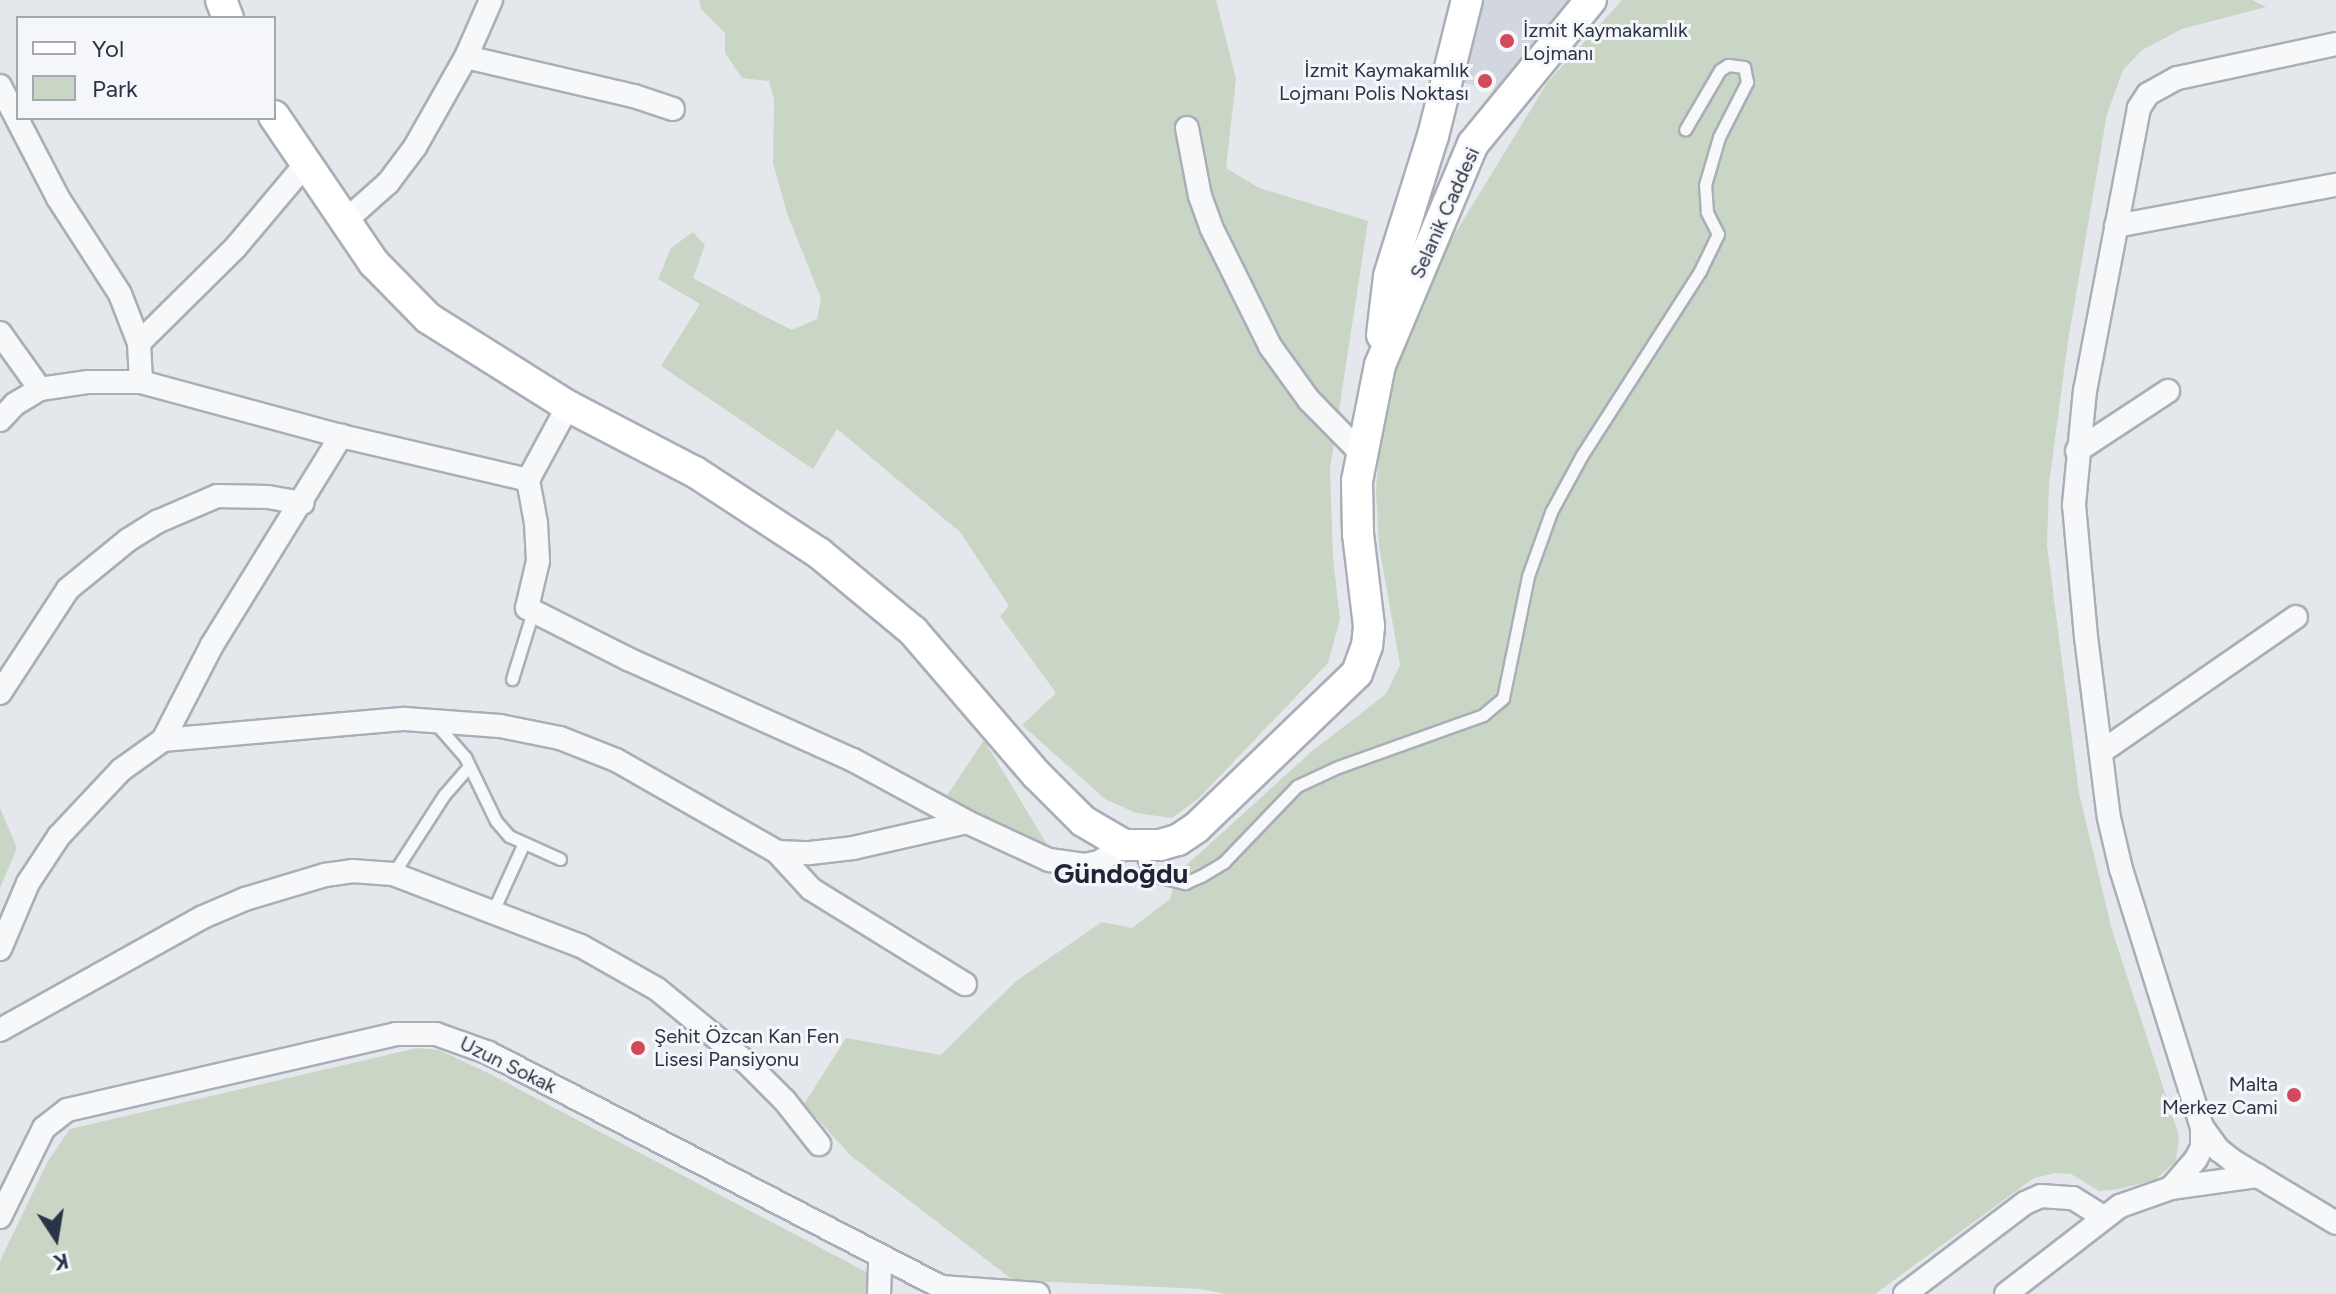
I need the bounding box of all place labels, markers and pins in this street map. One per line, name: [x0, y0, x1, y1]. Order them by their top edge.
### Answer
place label: İzmit Kaymakamlık Lojmanı: [1523, 18, 1688, 65]
marker: İzmit Kaymakamlık Lojmanı: [1498, 32, 1516, 50]
place label: İzmit Kaymakamlık Lojmanı Polis Noktası: [1279, 58, 1469, 105]
marker: İzmit Kaymakamlık Lojmanı Polis Noktası: [1476, 72, 1494, 90]
place label: Şehit Özcan Kan Fen Lisesi Pansiyonu: [654, 1024, 839, 1071]
marker: Şehit Özcan Kan Fen Lisesi Pansiyonu: [629, 1039, 647, 1057]
place label: Malta Merkez Cami: [2162, 1072, 2278, 1119]
marker: Malta Merkez Cami: [2285, 1086, 2303, 1104]

